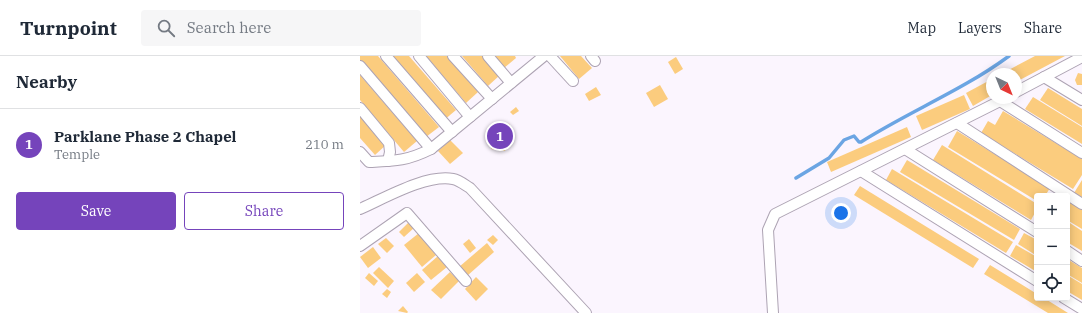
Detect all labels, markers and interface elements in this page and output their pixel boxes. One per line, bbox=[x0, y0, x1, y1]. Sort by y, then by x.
search box bbox=[141, 10, 421, 46]
text: Turnpoint bbox=[20, 16, 117, 40]
icon: search bbox=[155, 17, 177, 39]
text: Search here bbox=[187, 18, 271, 37]
text: Map bbox=[908, 19, 936, 37]
text: Layers bbox=[958, 19, 1002, 37]
text: Share bbox=[1024, 19, 1062, 37]
north arrow bbox=[986, 68, 1022, 104]
text: Nearby bbox=[16, 71, 77, 93]
pin: 1 bbox=[487, 121, 513, 151]
text: Parklane Phase 2 Chapel bbox=[54, 127, 237, 146]
text: 1 bbox=[25, 136, 33, 153]
text: 210 m bbox=[305, 136, 344, 153]
text: Temple bbox=[54, 146, 100, 163]
button: Save bbox=[16, 192, 176, 230]
button: Share bbox=[184, 192, 344, 230]
map controls bbox=[1034, 193, 1070, 301]
button: + bbox=[1034, 193, 1070, 229]
your location bbox=[831, 203, 851, 223]
button: − bbox=[1034, 229, 1070, 265]
button: locate bbox=[1034, 265, 1070, 301]

